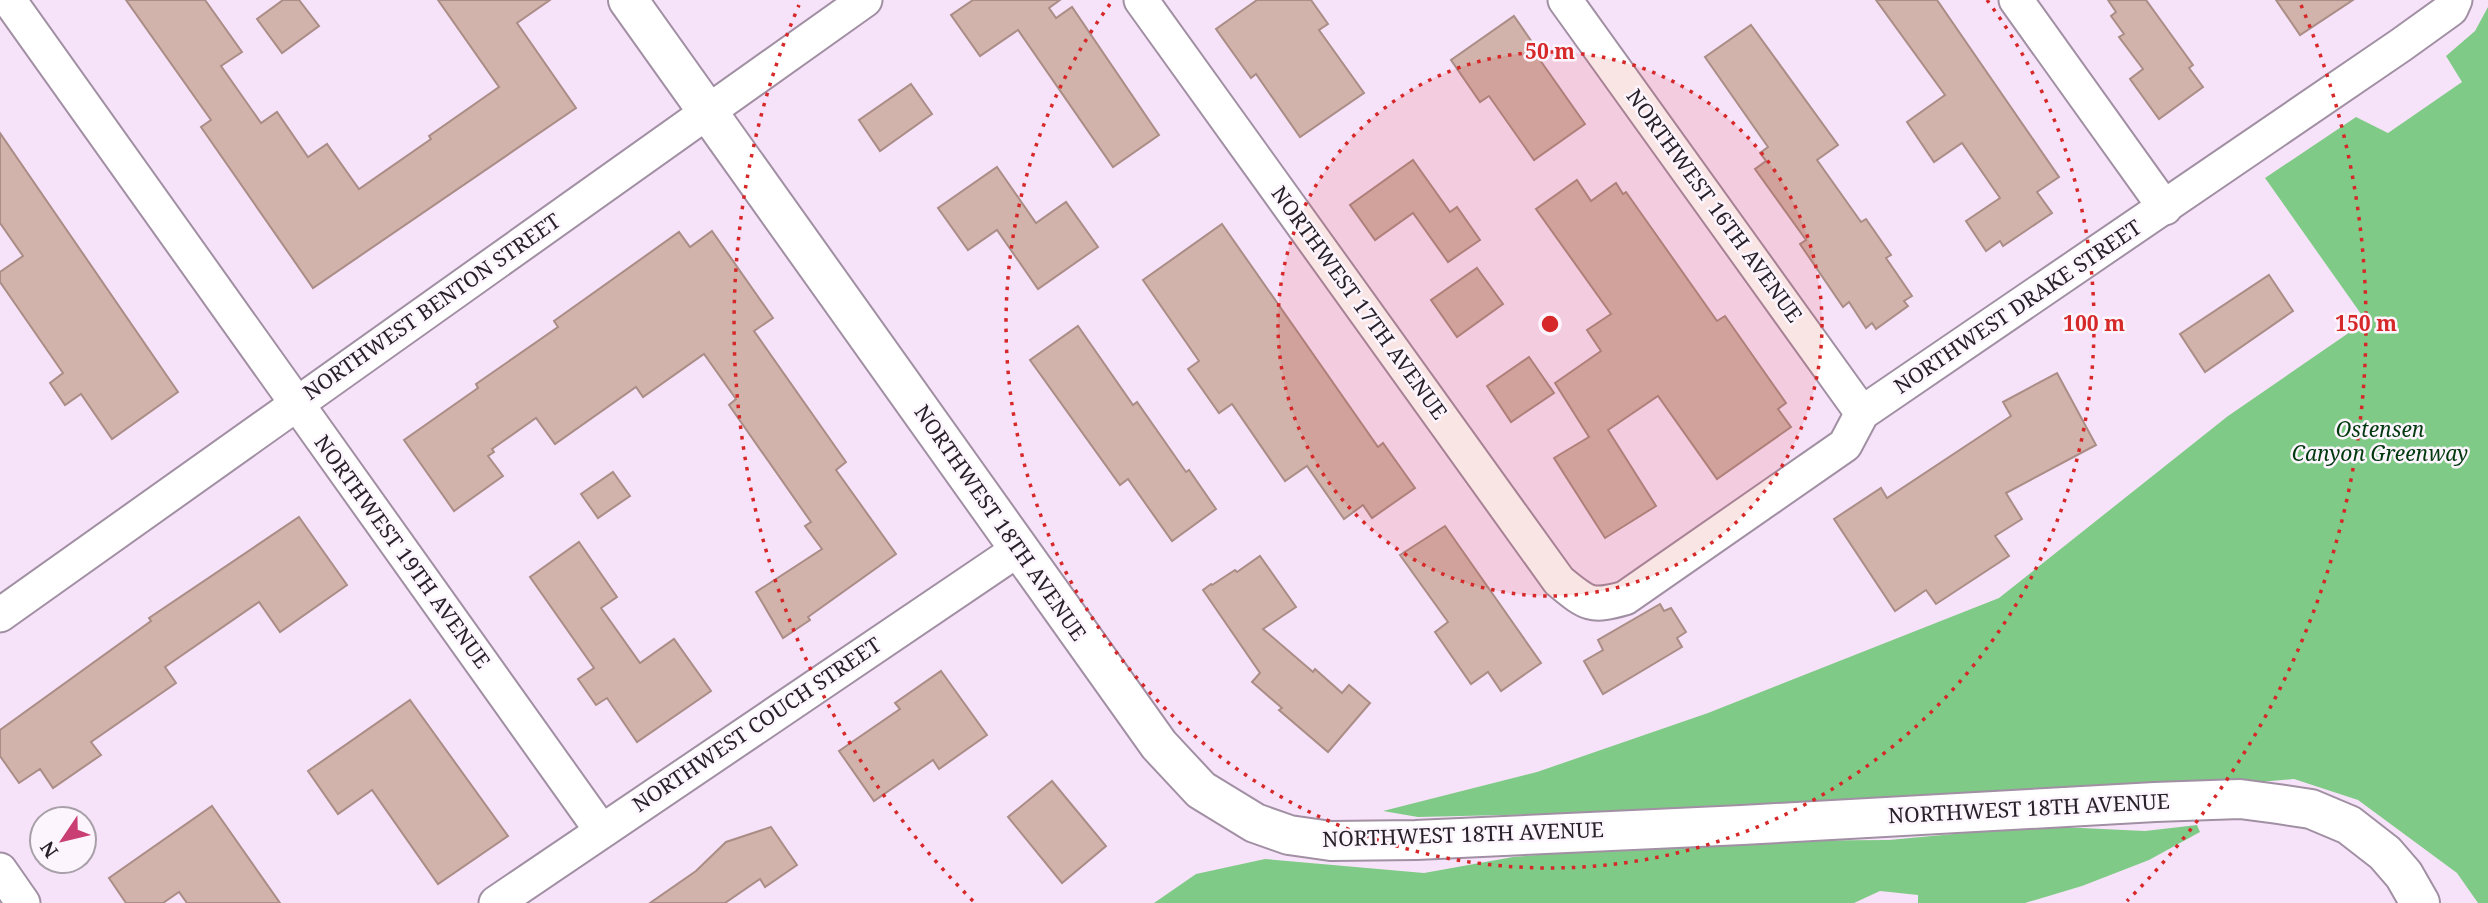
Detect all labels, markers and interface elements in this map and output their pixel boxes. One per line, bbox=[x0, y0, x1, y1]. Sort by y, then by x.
text: 50 m bbox=[1525, 37, 1575, 65]
street label: NORTHWEST 16TH AVENUE bbox=[1621, 83, 1809, 328]
street label: NORTHWEST 17TH AVENUE bbox=[1266, 180, 1454, 425]
street label: NORTHWEST BENTON STREET bbox=[297, 206, 566, 406]
street label: NORTHWEST DRAKE STREET bbox=[1888, 213, 2147, 400]
text: 100 m bbox=[2063, 309, 2125, 337]
text: 150 m bbox=[2335, 309, 2397, 337]
centre of rings bbox=[1538, 312, 1562, 336]
street label: NORTHWEST 18TH AVENUE bbox=[909, 399, 1093, 646]
park label: Ostensen Canyon Greenway bbox=[2292, 415, 2468, 467]
street label: NORTHWEST 19TH AVENUE bbox=[309, 429, 497, 674]
street label: NORTHWEST COUCH STREET bbox=[627, 630, 886, 818]
street label: NORTHWEST 18TH AVENUE bbox=[1887, 787, 2170, 829]
north arrow bbox=[28, 805, 98, 875]
street label: NORTHWEST 18TH AVENUE bbox=[1322, 815, 1604, 853]
text: N bbox=[34, 836, 64, 863]

